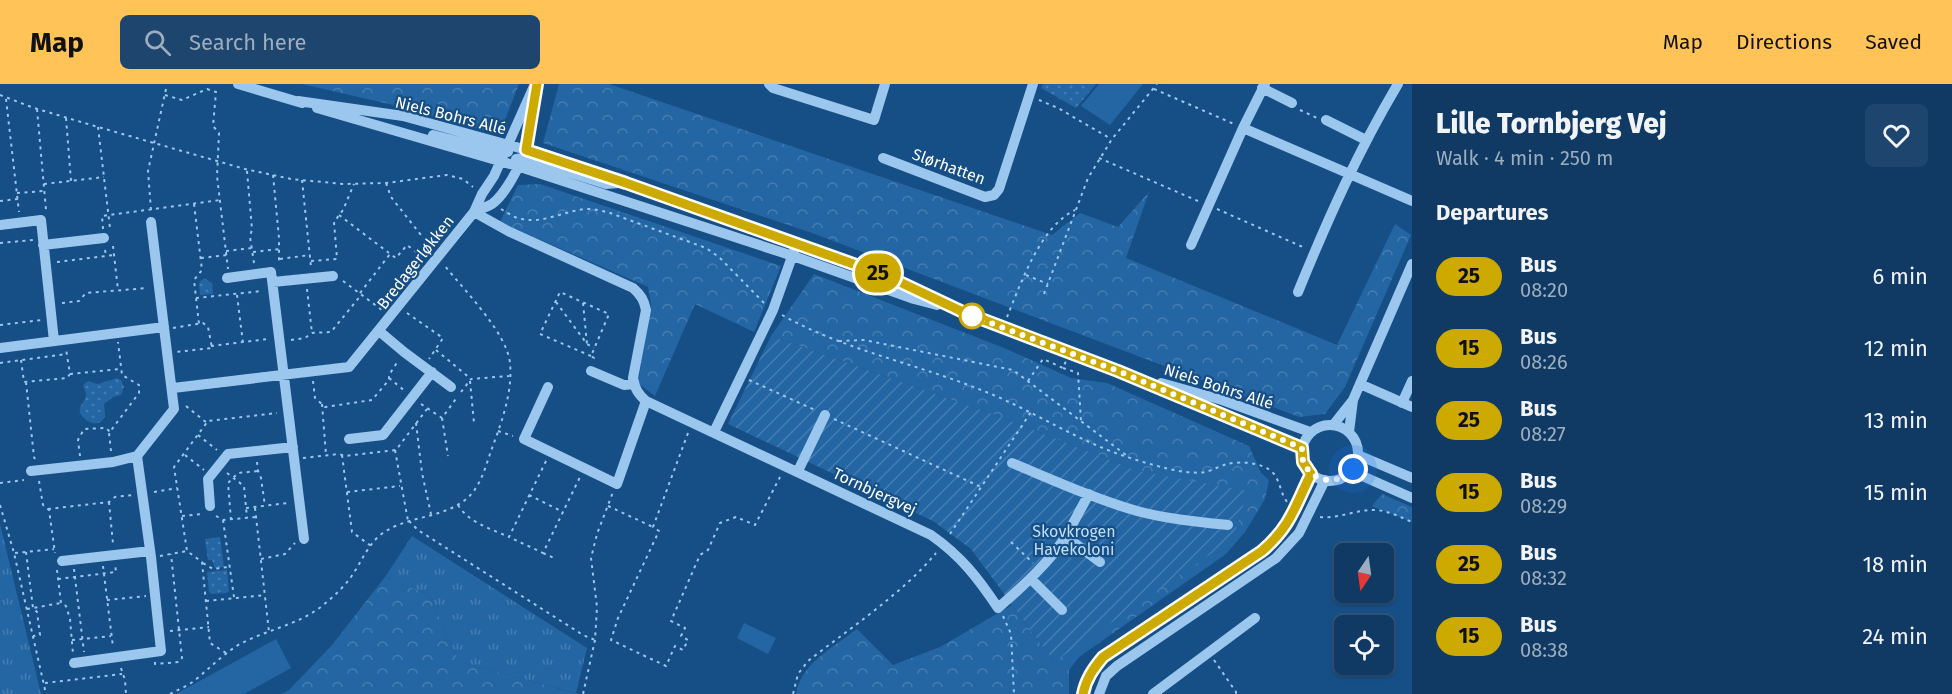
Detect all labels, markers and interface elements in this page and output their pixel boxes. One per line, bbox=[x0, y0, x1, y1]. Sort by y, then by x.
search box bbox=[120, 15, 540, 69]
text: Map bbox=[30, 26, 84, 59]
icon: search bbox=[141, 26, 174, 59]
text: Search here bbox=[189, 29, 307, 56]
text: Map bbox=[1663, 29, 1703, 55]
text: Directions bbox=[1736, 29, 1832, 55]
text: Saved bbox=[1865, 29, 1922, 55]
street label: Niels Bohrs Allé bbox=[393, 92, 508, 138]
button: heart bbox=[1865, 104, 1928, 167]
text: Lille Tornbjerg Vej bbox=[1436, 107, 1667, 140]
street label: Slørhatten bbox=[910, 144, 988, 188]
text: Walk · 4 min · 250 m bbox=[1436, 146, 1613, 170]
text: Departures bbox=[1436, 199, 1548, 226]
street label: Bredagerløkken bbox=[373, 212, 458, 313]
text: Bus bbox=[1520, 251, 1557, 278]
line badge: 25 bbox=[851, 254, 905, 292]
text: 25 bbox=[867, 260, 889, 286]
text: 25 bbox=[1458, 263, 1480, 289]
text: 6 min bbox=[1872, 263, 1928, 290]
text: 08:20 bbox=[1520, 278, 1568, 302]
unlabelled marker bbox=[959, 303, 985, 329]
text: Bus bbox=[1520, 323, 1557, 350]
text: 15 bbox=[1459, 335, 1480, 361]
text: 12 min bbox=[1864, 335, 1928, 362]
text: 08:26 bbox=[1520, 350, 1568, 374]
street label: Niels Bohrs Allé bbox=[1162, 360, 1276, 413]
text: Bus bbox=[1520, 395, 1557, 422]
text: 25 bbox=[1458, 407, 1480, 433]
text: 13 min bbox=[1864, 407, 1928, 434]
text: 08:27 bbox=[1520, 422, 1566, 446]
your location bbox=[1338, 454, 1368, 484]
street label: Tornbjergvej bbox=[830, 464, 920, 519]
text: Bus bbox=[1520, 467, 1557, 494]
text: 15 bbox=[1459, 479, 1480, 505]
text: 15 min bbox=[1864, 479, 1928, 506]
text: 08:29 bbox=[1520, 494, 1567, 518]
park label: Skovkrogen Havekoloni bbox=[1032, 522, 1116, 559]
text: Bus bbox=[1520, 539, 1557, 566]
north arrow bbox=[1334, 543, 1394, 603]
map controls bbox=[1334, 543, 1394, 675]
text: 25 bbox=[1458, 551, 1480, 577]
text: 18 min bbox=[1863, 551, 1928, 578]
text: 08:32 bbox=[1520, 566, 1567, 590]
text: Bus bbox=[1520, 611, 1557, 638]
button: locate bbox=[1334, 615, 1394, 675]
text: 15 bbox=[1459, 623, 1480, 649]
text: 24 min bbox=[1862, 623, 1928, 650]
text: 08:38 bbox=[1520, 638, 1568, 662]

